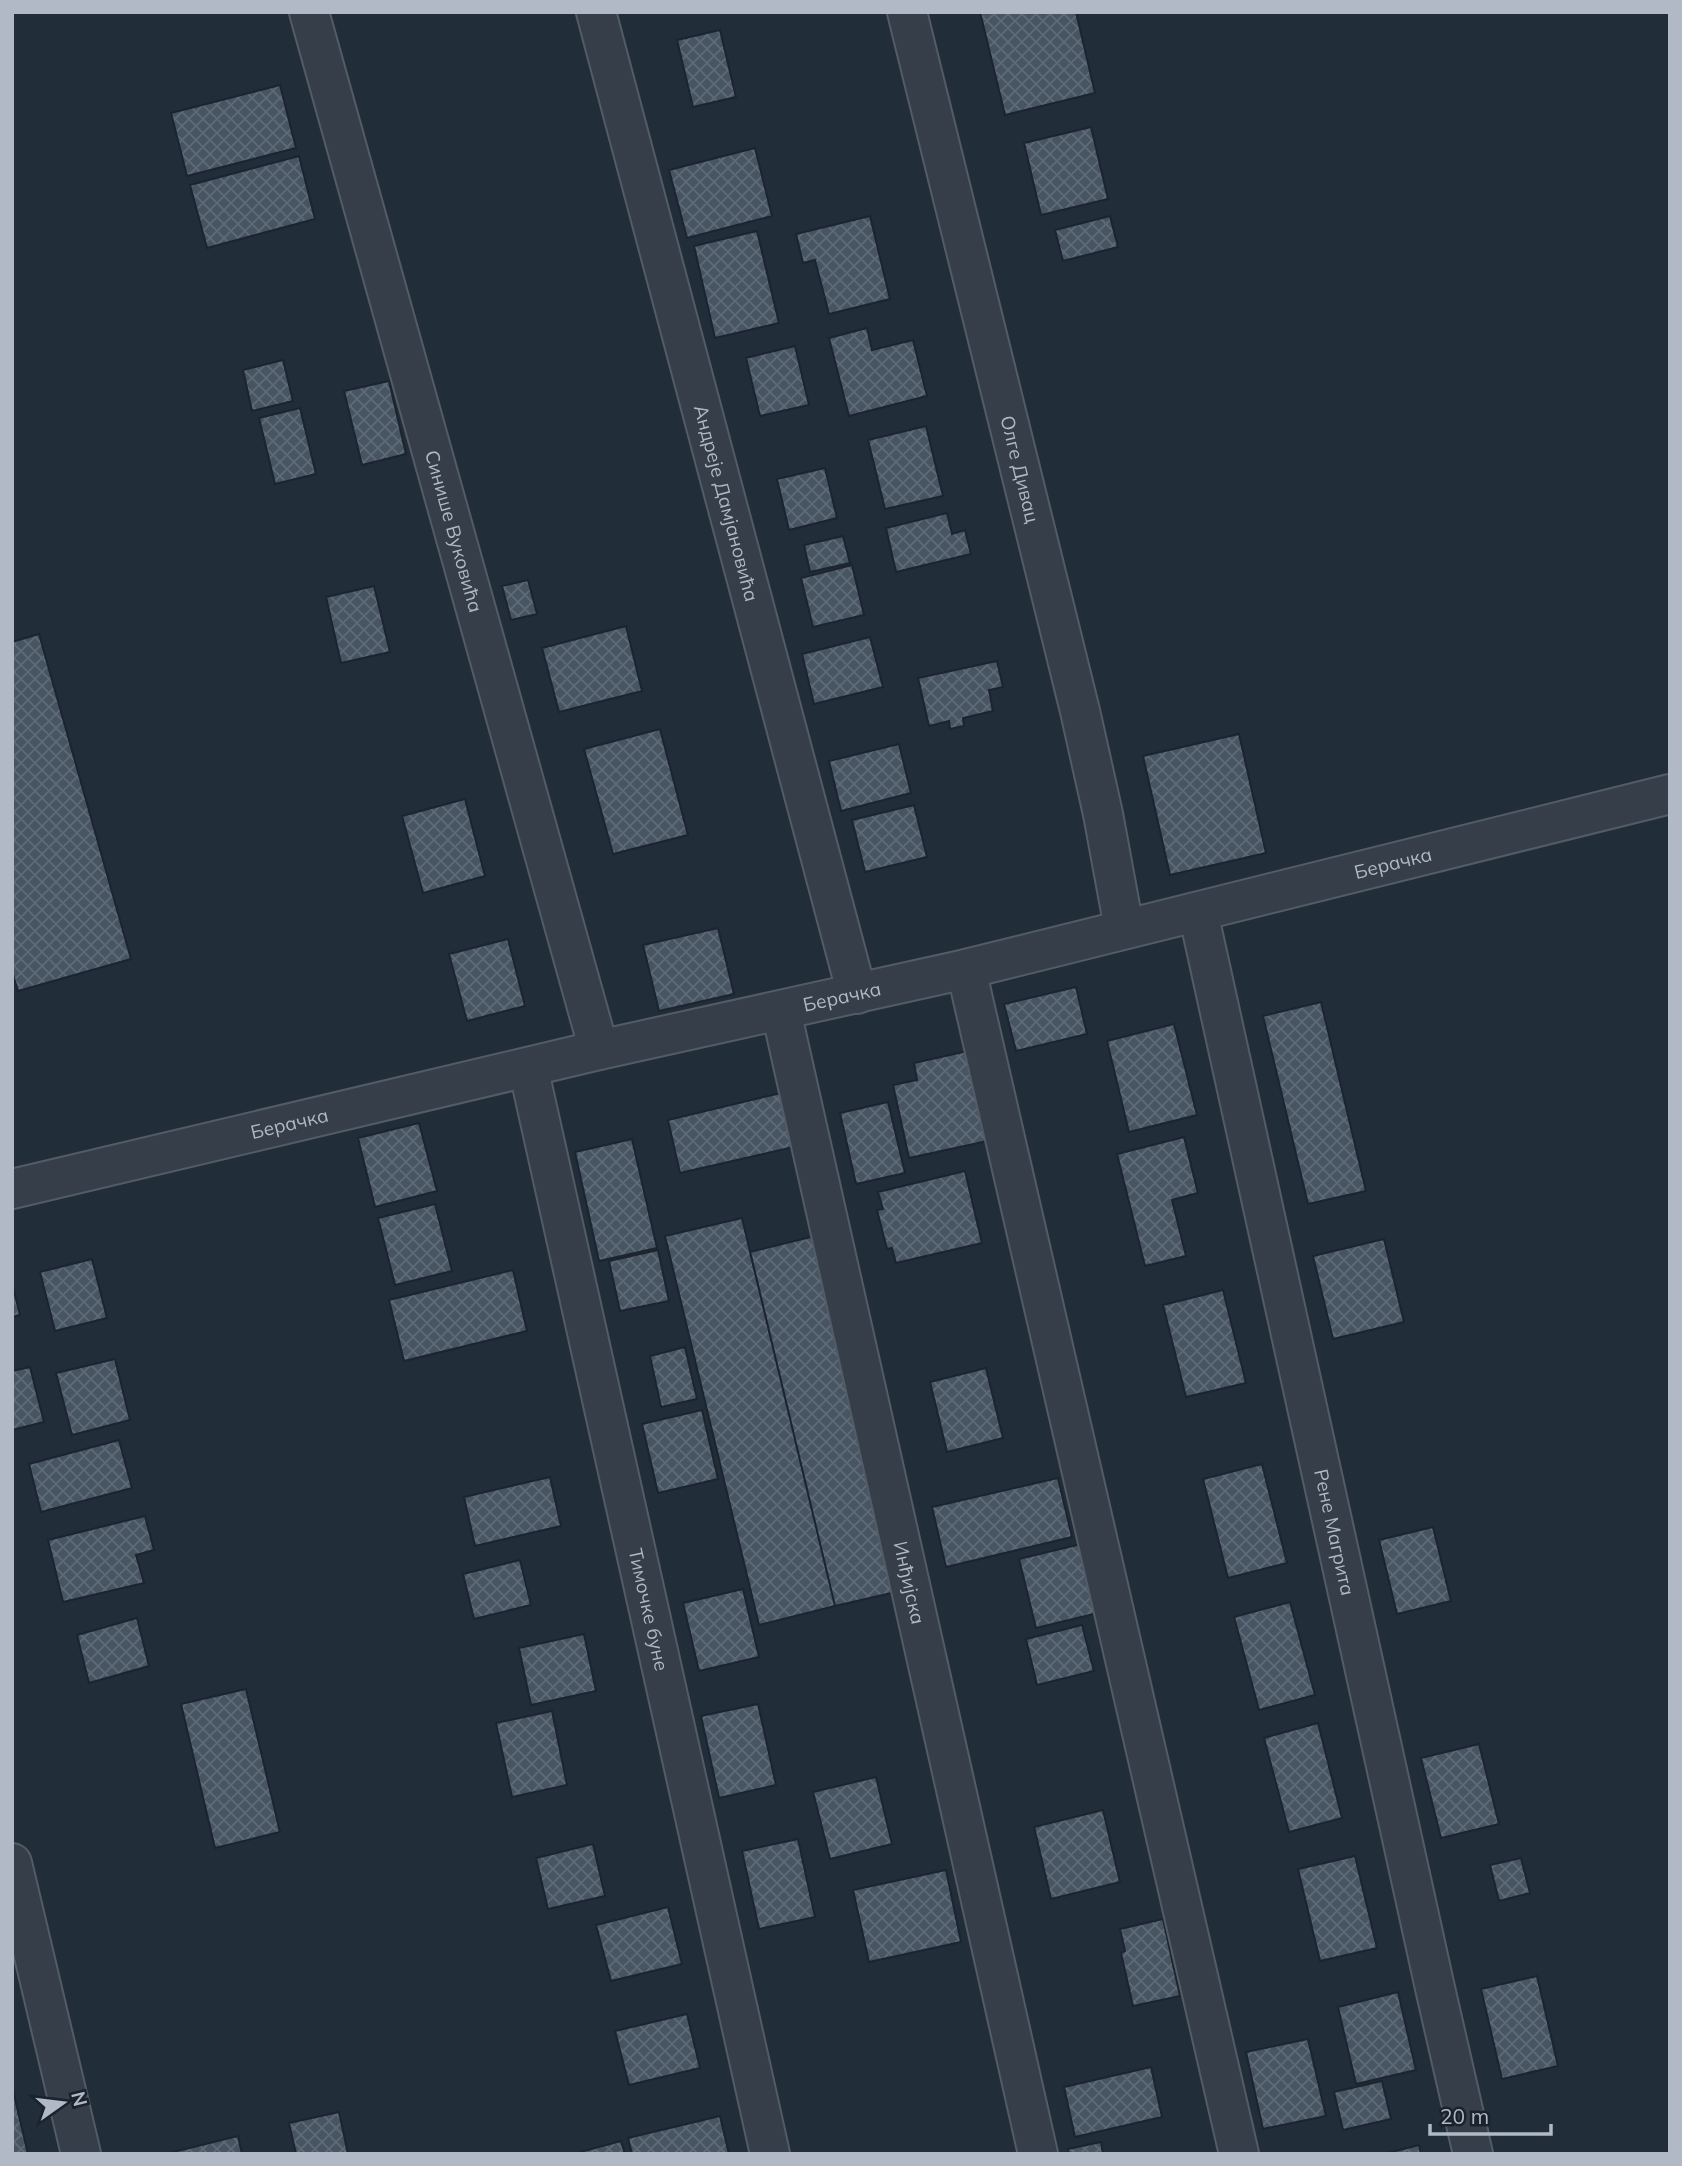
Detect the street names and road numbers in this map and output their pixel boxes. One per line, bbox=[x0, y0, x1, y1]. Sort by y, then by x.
street label: Андреје Дамјановића bbox=[689, 402, 764, 604]
street label: Олге Дивац bbox=[995, 413, 1045, 526]
street label: Синише Вуковића bbox=[420, 447, 488, 615]
street label: Берачка bbox=[1352, 842, 1434, 884]
street label: Берачка bbox=[801, 976, 883, 1017]
street label: Берачка bbox=[248, 1103, 331, 1144]
street label: Рене Магрита bbox=[1309, 1467, 1360, 1598]
street label: Инђијска bbox=[889, 1539, 931, 1626]
street label: Тимочке буне bbox=[624, 1546, 674, 1673]

